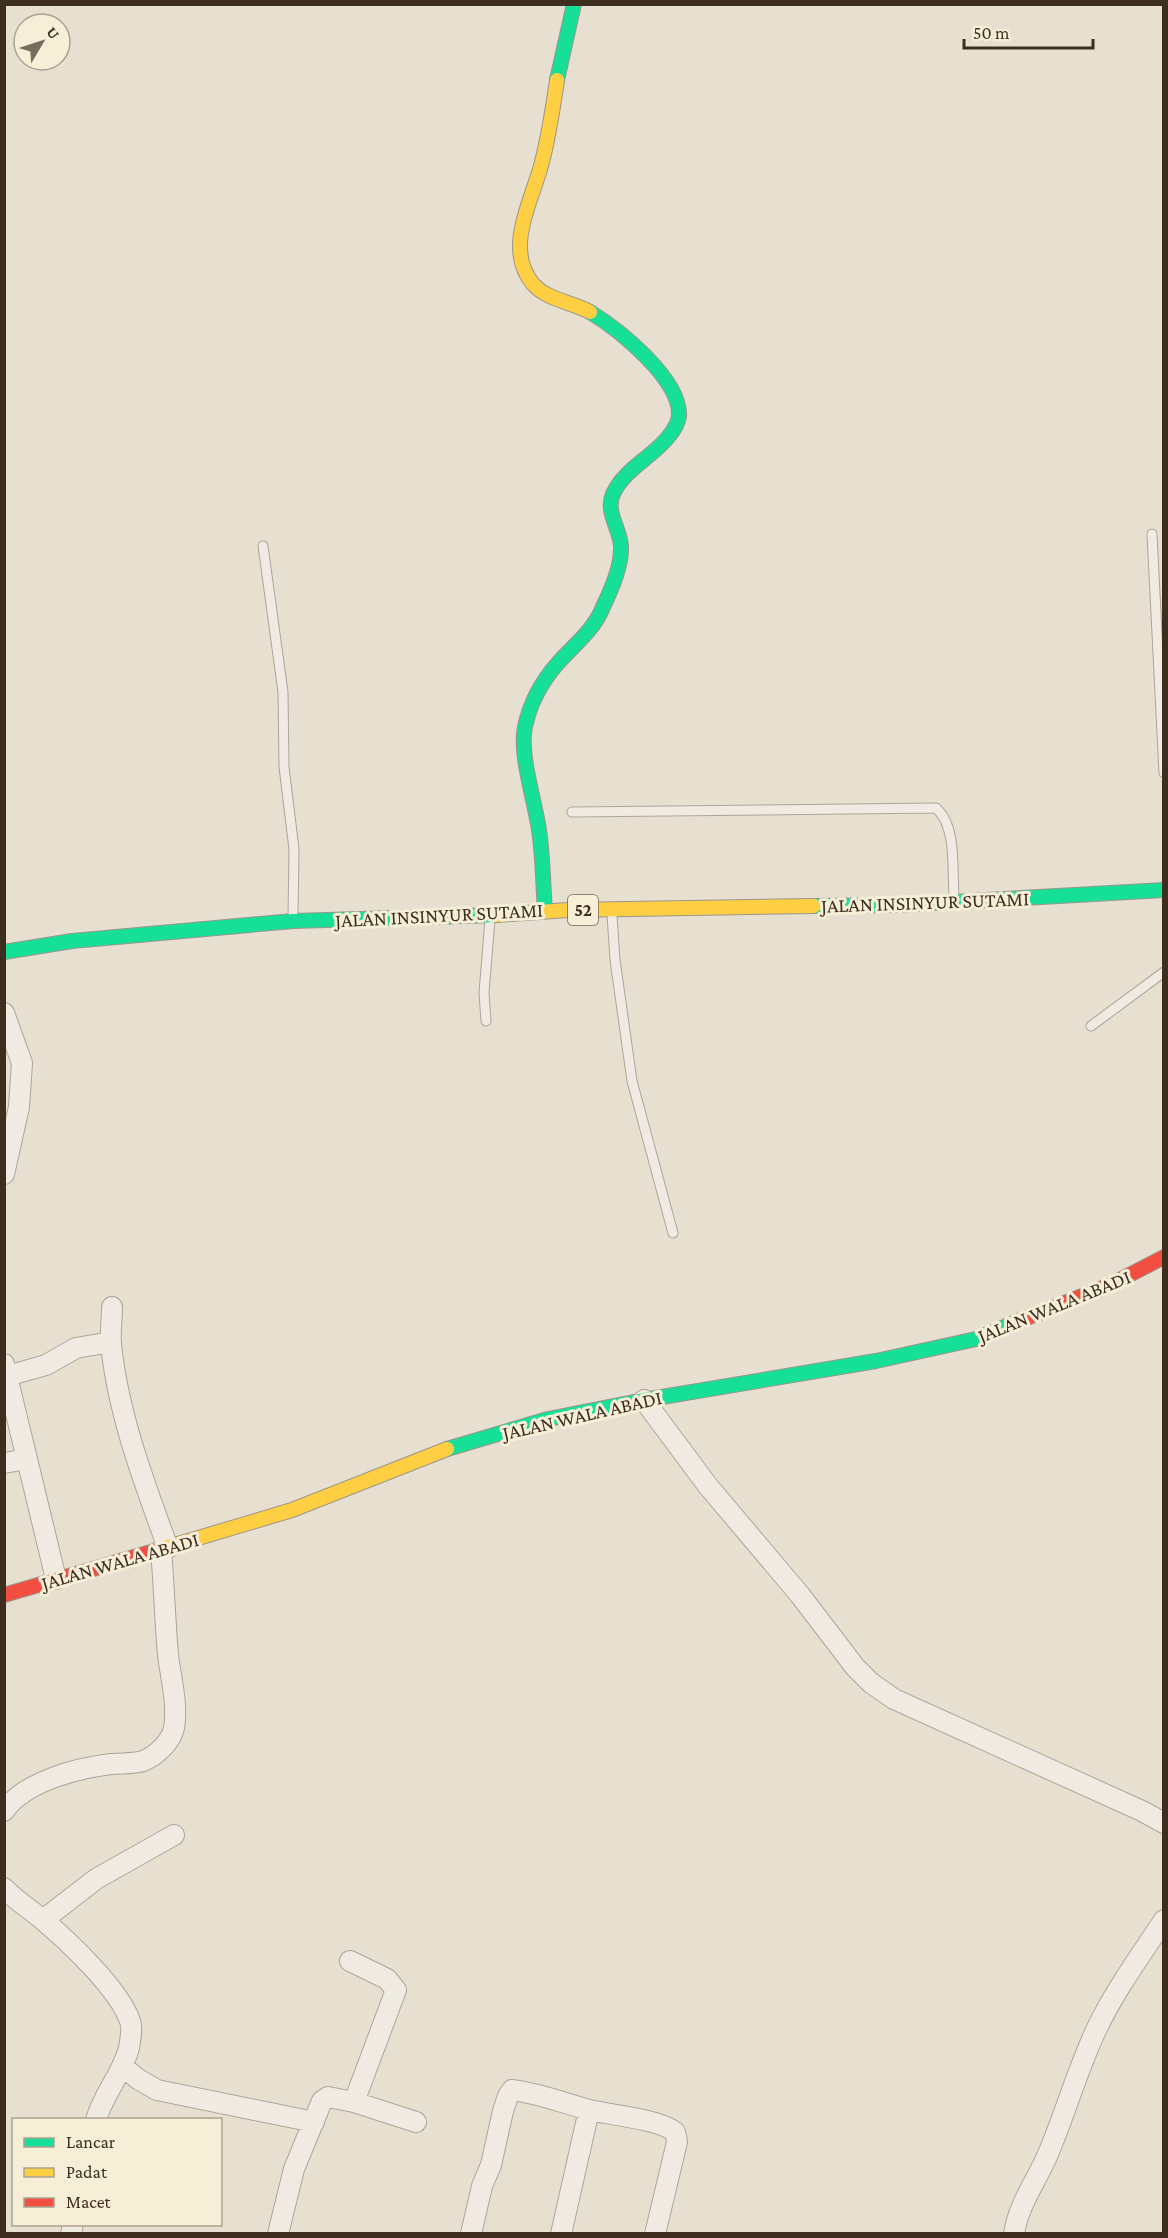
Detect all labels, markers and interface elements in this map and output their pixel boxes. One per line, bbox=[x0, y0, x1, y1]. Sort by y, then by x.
north arrow bbox=[12, 12, 72, 72]
scale bar bbox=[964, 12, 1093, 50]
text: U bbox=[43, 23, 63, 43]
text: 50 m bbox=[973, 23, 1010, 43]
street label: JALAN INSINYUR SUTAMI bbox=[819, 887, 1029, 918]
road number: 52 bbox=[568, 895, 598, 925]
street label: JALAN INSINYUR SUTAMI bbox=[333, 899, 544, 933]
street label: JALAN WALA ABADI bbox=[973, 1265, 1134, 1348]
street label: JALAN WALA ABADI bbox=[498, 1386, 664, 1445]
street label: JALAN WALA ABADI bbox=[37, 1528, 201, 1595]
legend bbox=[12, 2118, 222, 2226]
text: Lancar bbox=[66, 2132, 116, 2152]
text: Padat bbox=[66, 2162, 108, 2182]
text: Macet bbox=[66, 2192, 112, 2212]

